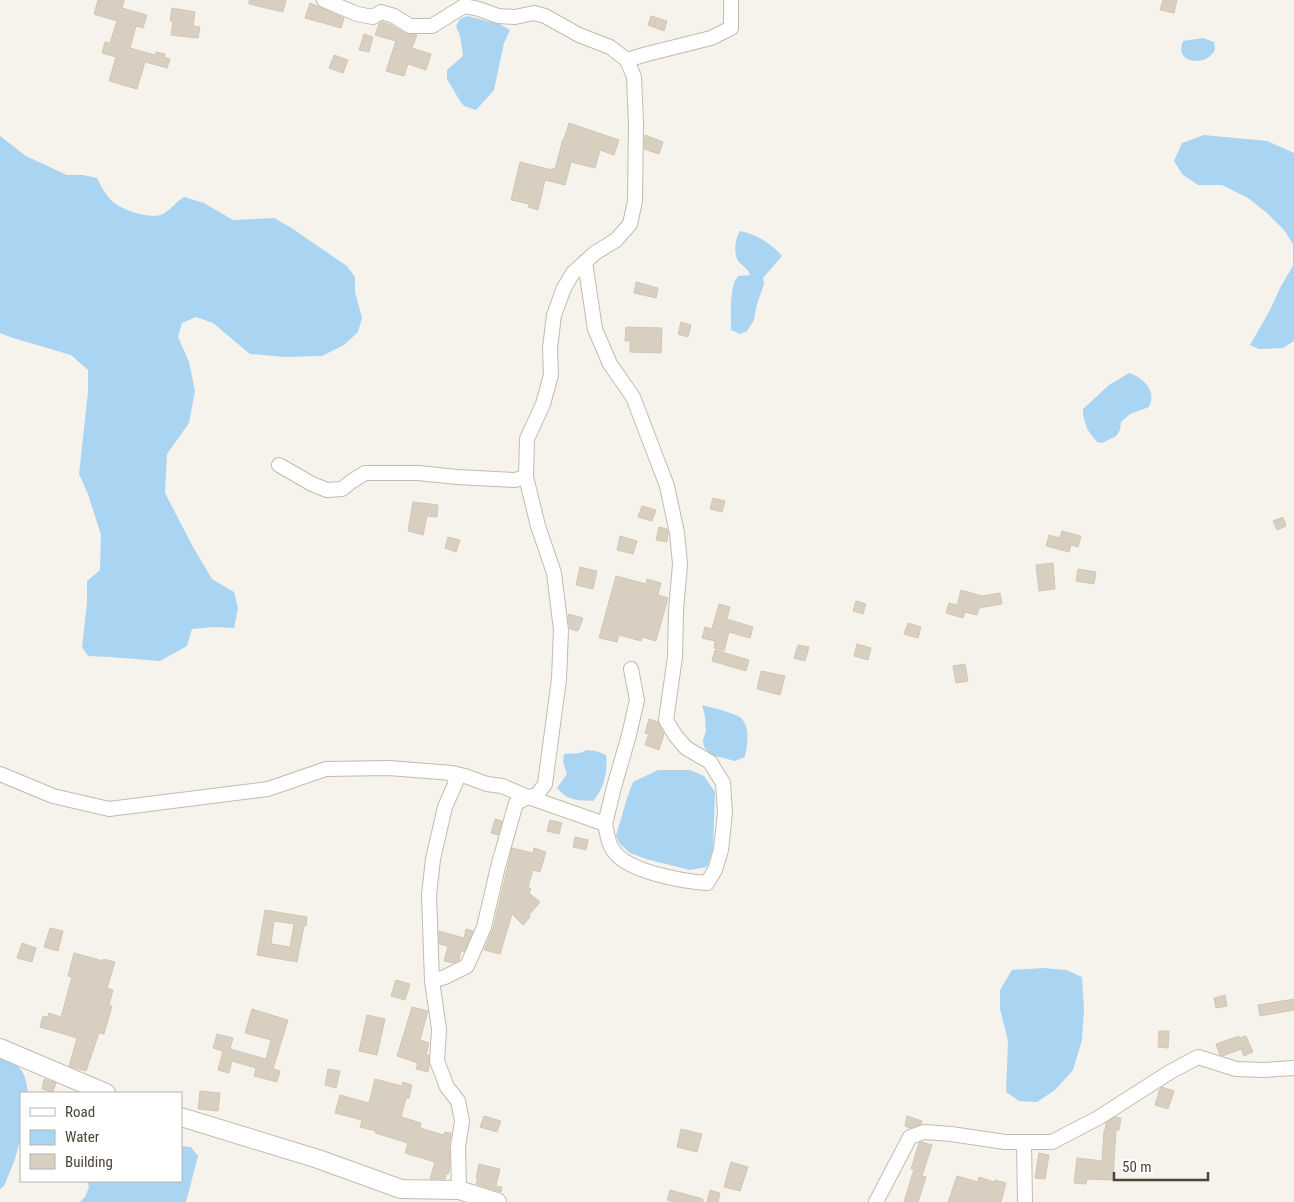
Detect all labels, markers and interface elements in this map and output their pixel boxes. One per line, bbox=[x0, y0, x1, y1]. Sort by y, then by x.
legend bbox=[20, 1092, 182, 1182]
text: Road bbox=[65, 1103, 95, 1121]
text: Water bbox=[65, 1128, 100, 1146]
scale bar bbox=[1114, 1150, 1208, 1182]
text: Building bbox=[65, 1153, 113, 1171]
text: 50 m bbox=[1122, 1158, 1152, 1176]

